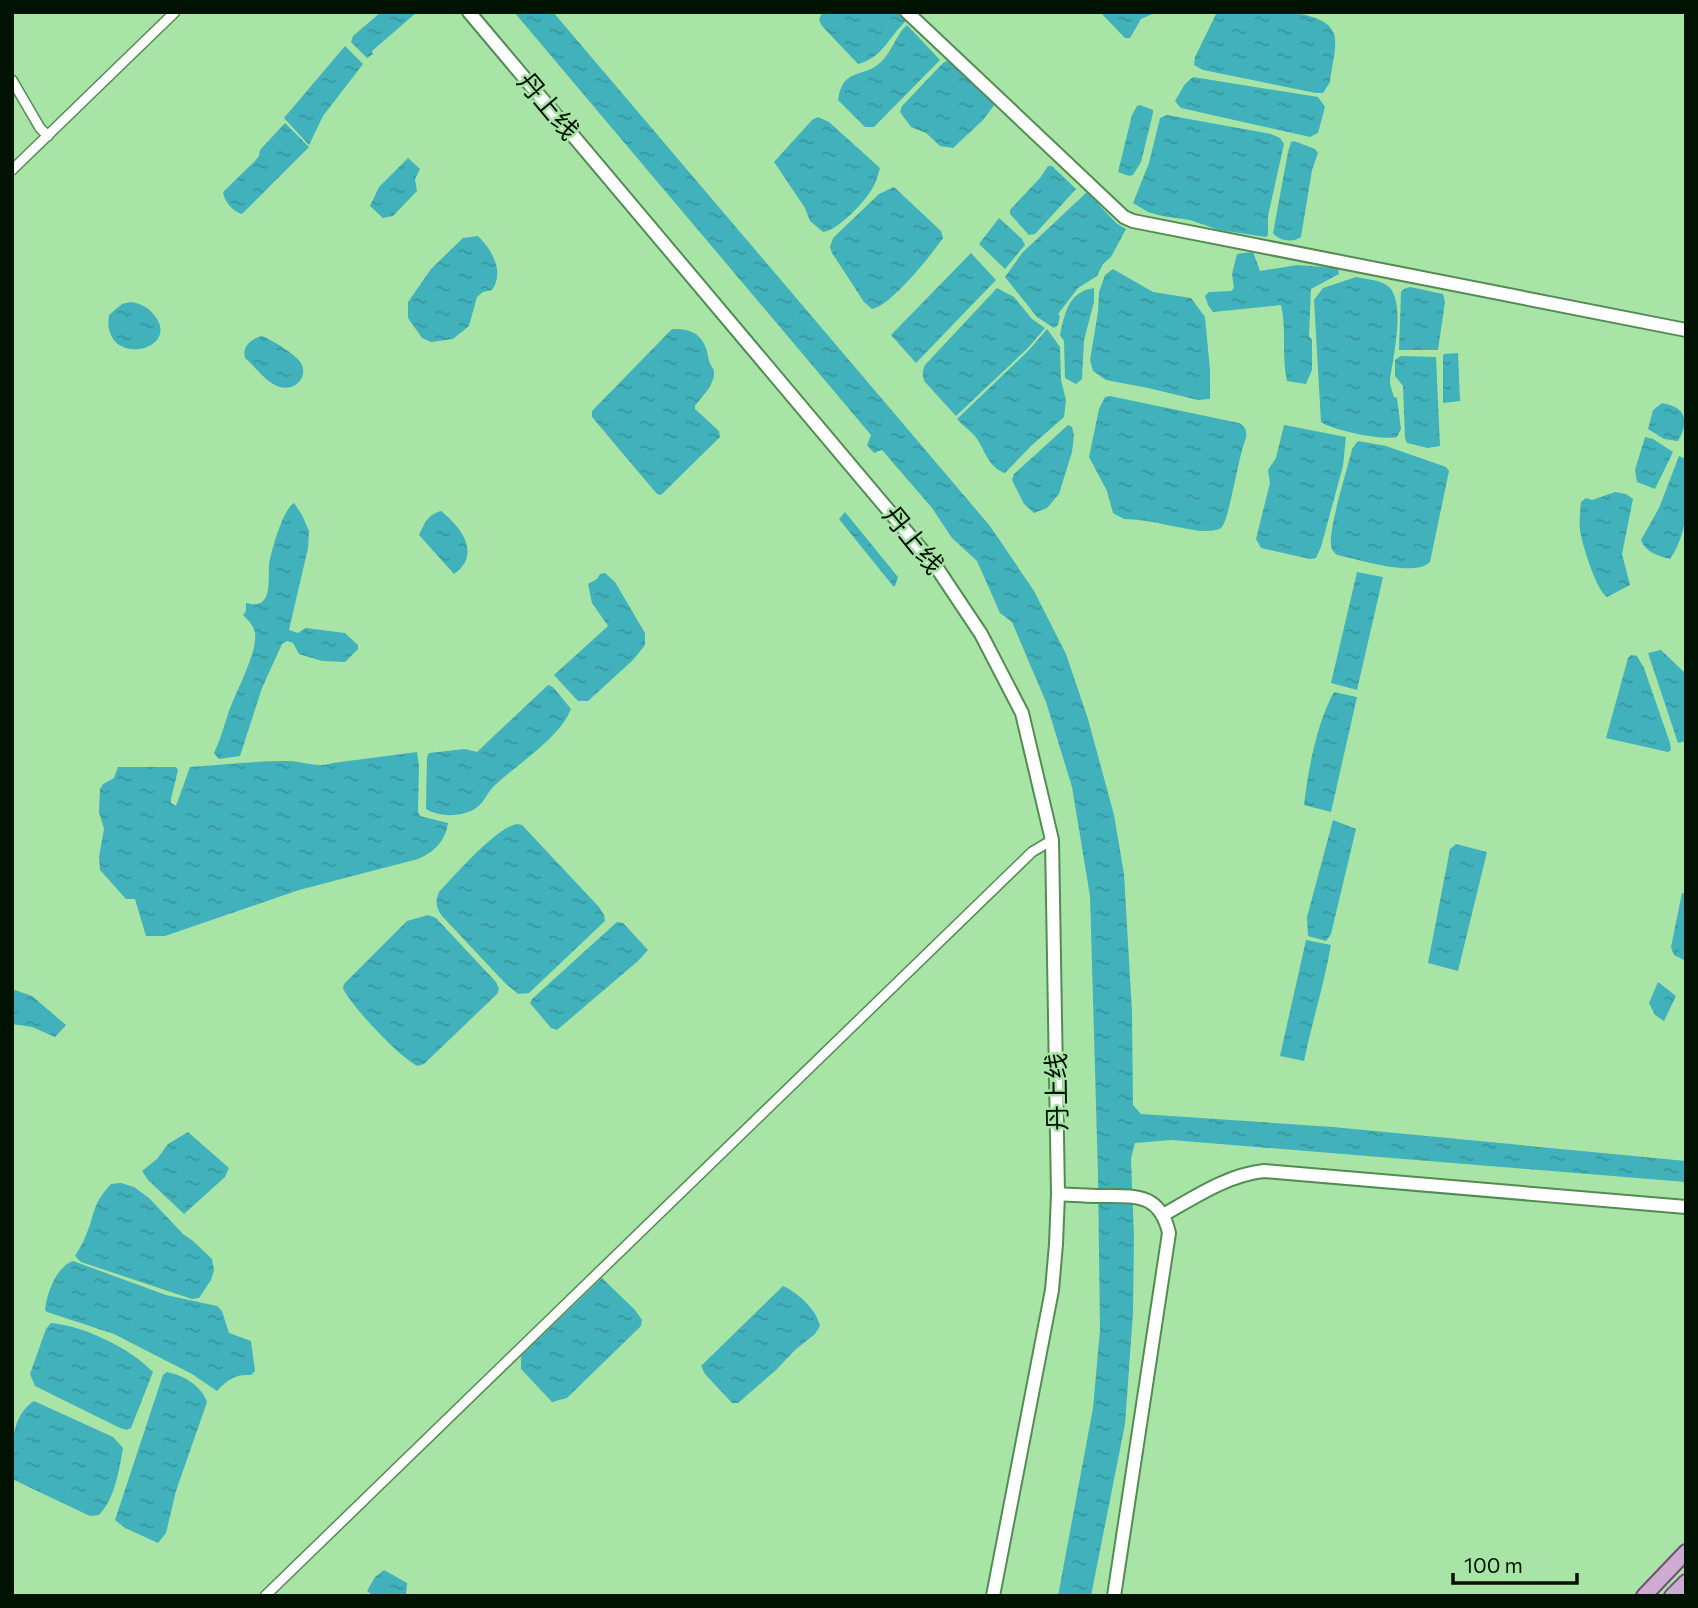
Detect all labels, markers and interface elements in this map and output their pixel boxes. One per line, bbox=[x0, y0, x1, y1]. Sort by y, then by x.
street label: 丹上线 bbox=[512, 65, 586, 145]
street label: 丹上线 bbox=[878, 499, 951, 579]
street label: 丹上线 bbox=[1039, 1053, 1072, 1131]
scale bar bbox=[1453, 1542, 1577, 1586]
text: 100 m bbox=[1464, 1552, 1523, 1577]

